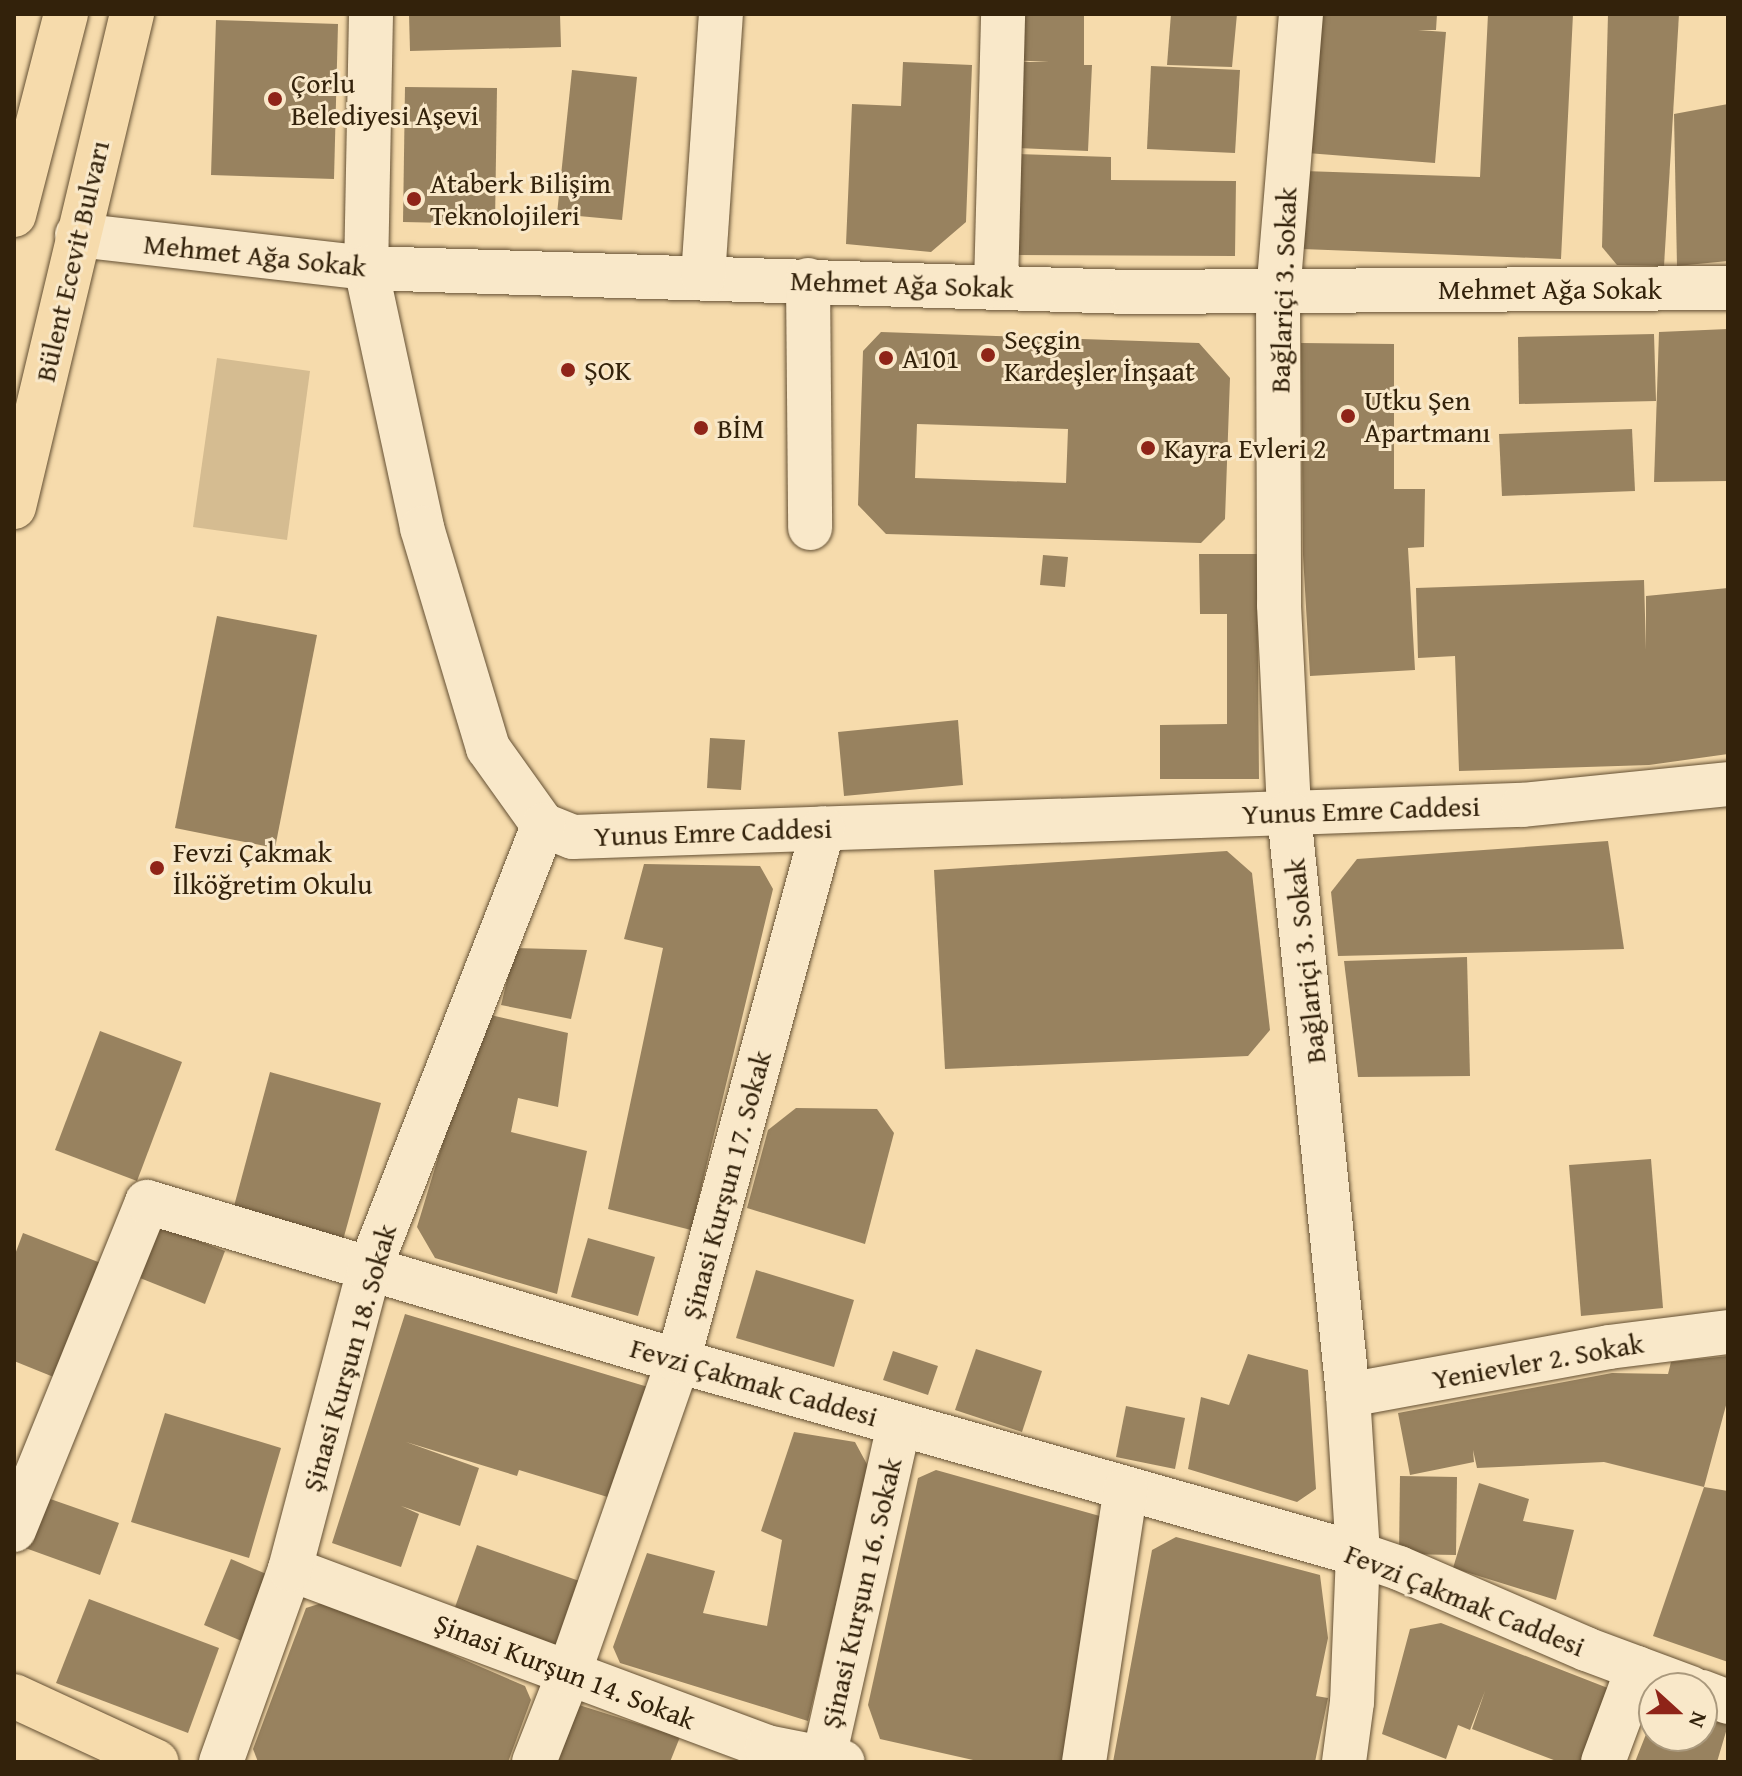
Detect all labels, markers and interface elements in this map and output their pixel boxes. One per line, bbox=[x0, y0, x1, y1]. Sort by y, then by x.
place label: Çorlu Belediyesi Aşevi bbox=[291, 66, 479, 132]
marker: Çorlu Belediyesi Aşevi bbox=[266, 90, 284, 108]
street label: Bülent Ecevit Bulvarı bbox=[28, 137, 116, 385]
place label: Ataberk Bilişim Teknolojileri bbox=[430, 166, 611, 232]
street label: Bağlariçi 3. Sokak bbox=[1263, 186, 1303, 394]
marker: Ataberk Bilişim Teknolojileri bbox=[405, 190, 423, 208]
street label: Mehmet Ağa Sokak bbox=[142, 227, 368, 283]
street label: Mehmet Ağa Sokak bbox=[790, 263, 1014, 305]
street label: Mehmet Ağa Sokak bbox=[1438, 272, 1662, 306]
place label: Seçgin Kardeşler İnşaat bbox=[1004, 322, 1195, 388]
place label: A101 bbox=[902, 341, 959, 375]
marker: Seçgin Kardeşler İnşaat bbox=[979, 346, 997, 364]
marker: A101 bbox=[877, 349, 895, 367]
place label: ŞOK bbox=[584, 353, 631, 387]
marker: ŞOK bbox=[559, 361, 577, 379]
place label: Utku Şen Apartmanı bbox=[1364, 383, 1490, 449]
marker: Utku Şen Apartmanı bbox=[1339, 407, 1357, 425]
place label: BİM bbox=[717, 411, 764, 445]
marker: BİM bbox=[692, 419, 710, 437]
place label: Kayra Evleri 2 bbox=[1164, 431, 1327, 465]
marker: Kayra Evleri 2 bbox=[1139, 439, 1157, 457]
street label: Yunus Emre Caddesi bbox=[1241, 789, 1481, 831]
street label: Yunus Emre Caddesi bbox=[593, 811, 833, 853]
place label: Fevzi Çakmak İlköğretim Okulu bbox=[173, 835, 372, 901]
street label: Bağlariçi 3. Sokak bbox=[1278, 857, 1332, 1065]
marker: Fevzi Çakmak İlköğretim Okulu bbox=[148, 859, 166, 877]
street label: Şinasi Kurşun 17. Sokak bbox=[674, 1047, 778, 1323]
street label: Şinasi Kurşun 18. Sokak bbox=[295, 1220, 403, 1496]
street label: Yenievler 2. Sokak bbox=[1430, 1326, 1646, 1396]
street label: Fevzi Çakmak Caddesi bbox=[627, 1331, 881, 1433]
street label: Şinasi Kurşun 16. Sokak bbox=[814, 1454, 908, 1732]
street label: Fevzi Çakmak Caddesi bbox=[1340, 1537, 1590, 1663]
street label: Şinasi Kurşun 14. Sokak bbox=[430, 1606, 700, 1736]
north arrow bbox=[1638, 1672, 1718, 1752]
text: N bbox=[1681, 1707, 1716, 1732]

